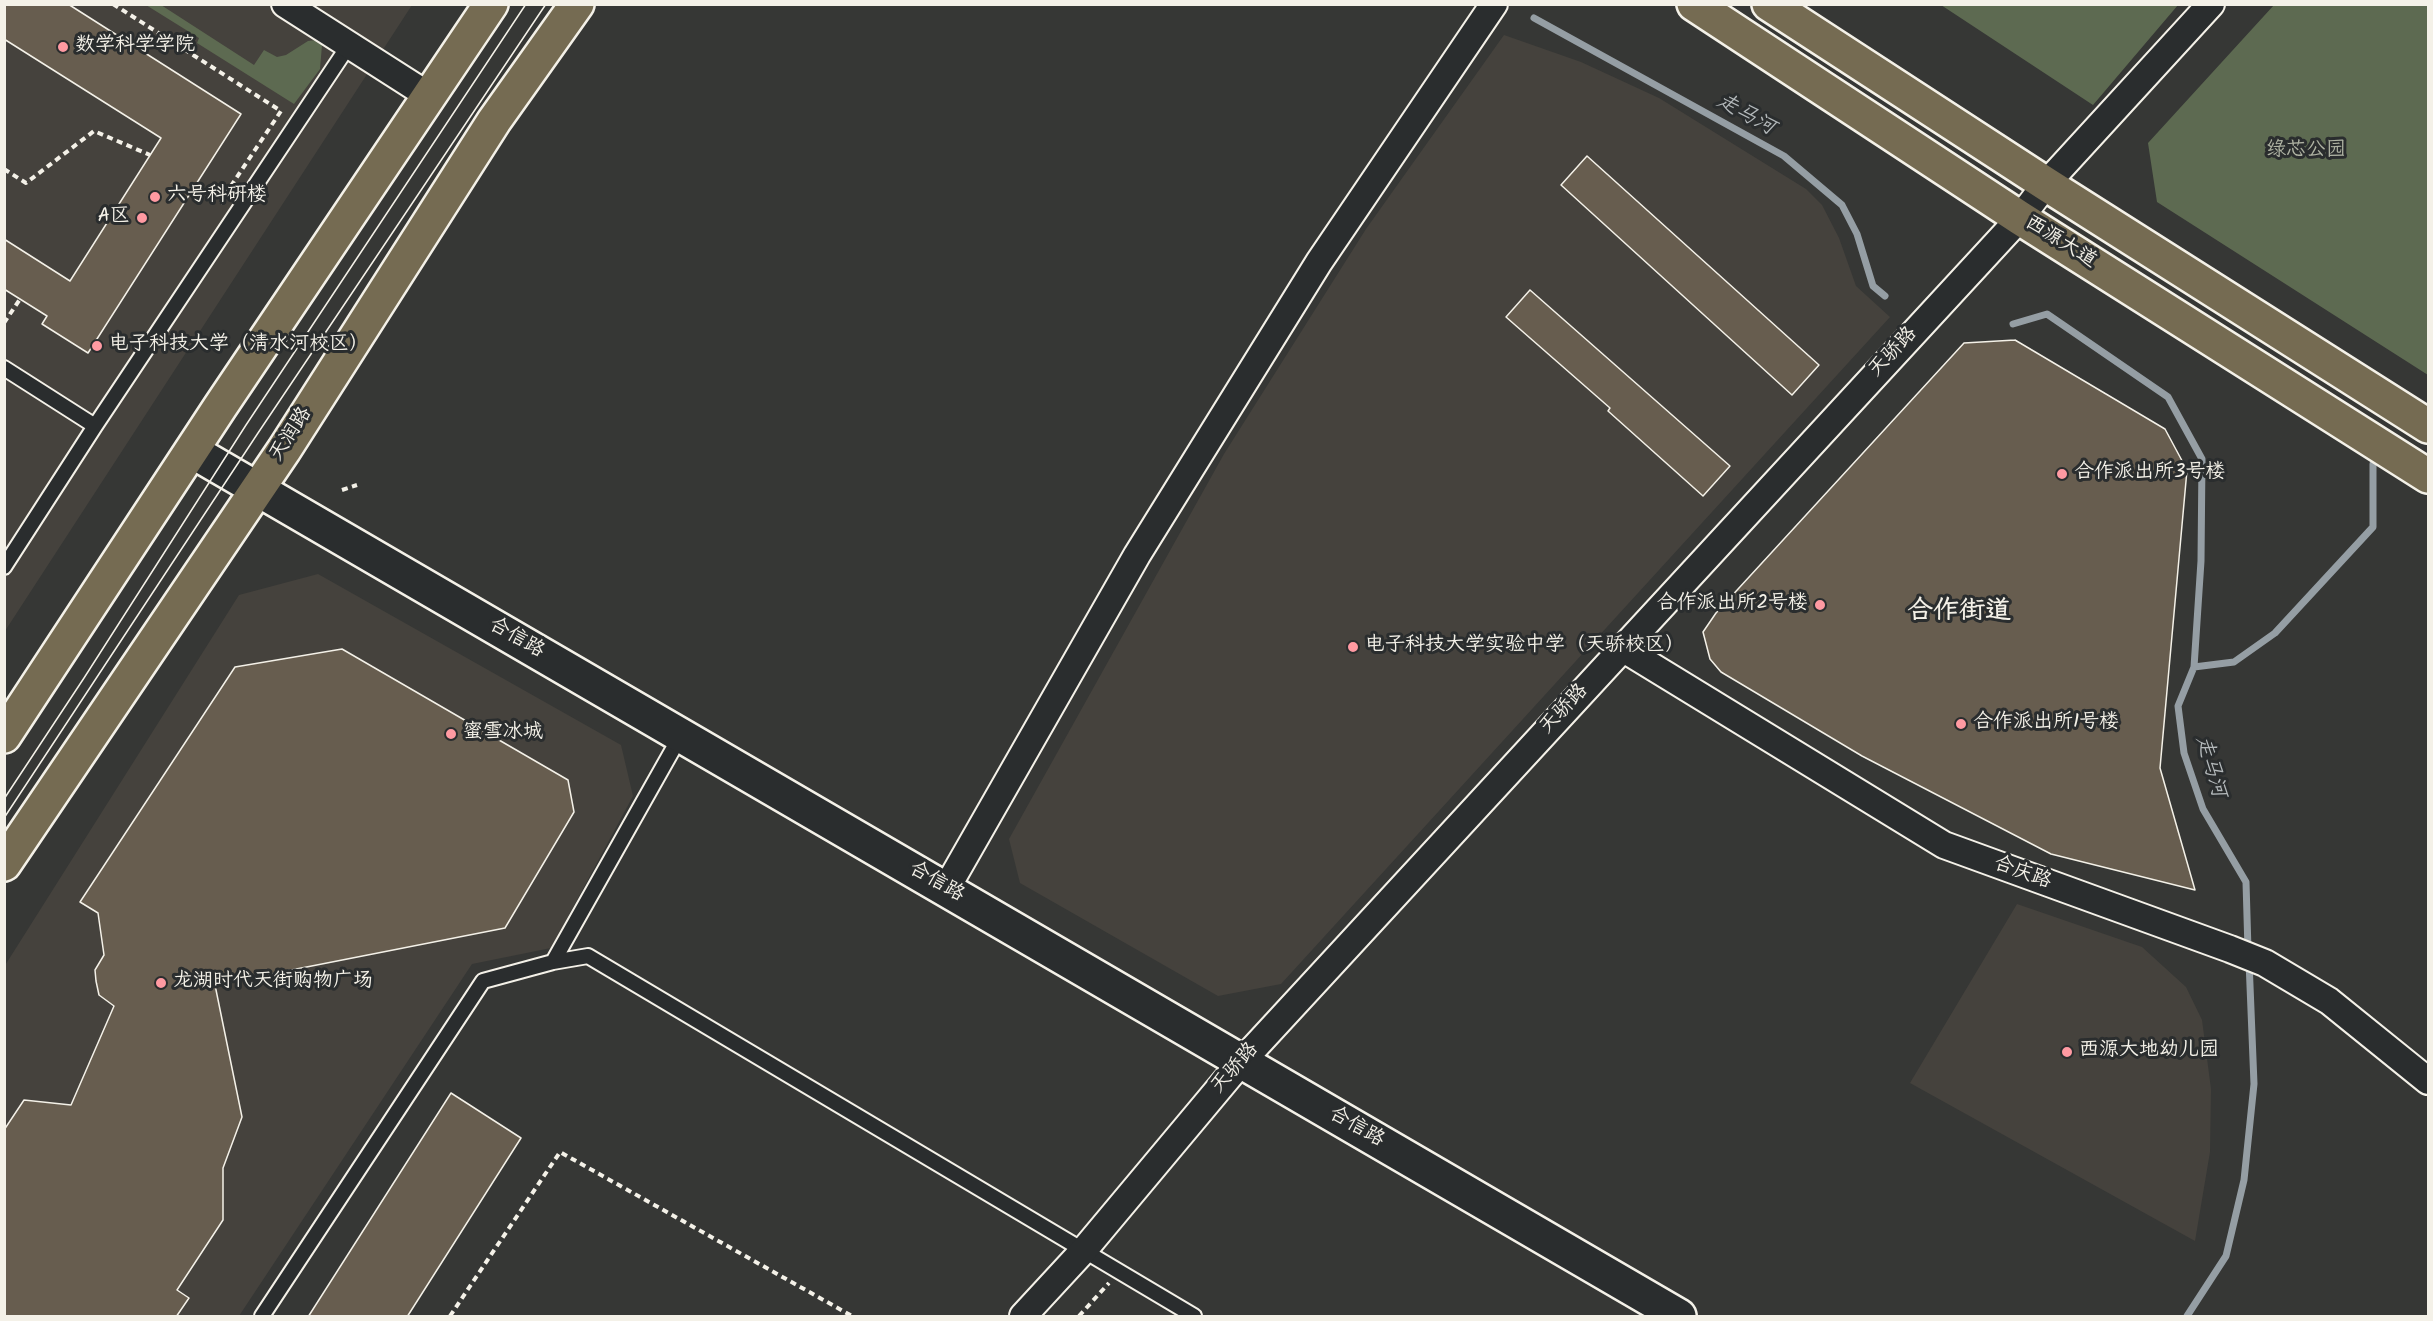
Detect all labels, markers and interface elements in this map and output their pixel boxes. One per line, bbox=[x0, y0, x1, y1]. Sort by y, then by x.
place label: 数学科学学院 bbox=[75, 35, 195, 59]
marker: 数学科学学院 bbox=[56, 40, 70, 54]
water label: 走马河 bbox=[1711, 90, 1779, 142]
park label: 绿芯公园 bbox=[2266, 140, 2346, 164]
place label: 六号科研楼 bbox=[167, 185, 267, 209]
marker: 六号科研楼 bbox=[148, 190, 162, 204]
place label: A区 bbox=[98, 206, 130, 230]
marker: A区 bbox=[135, 211, 149, 225]
street label: 西源大道 bbox=[2020, 212, 2100, 274]
street label: 天骄路 bbox=[1865, 323, 1923, 383]
place label: 电子科技大学（清水河校区） bbox=[109, 334, 369, 358]
marker: 电子科技大学（清水河校区） bbox=[90, 339, 104, 353]
street label: 天润路 bbox=[266, 403, 318, 467]
place label: 合作派出所3号楼 bbox=[2074, 462, 2225, 486]
marker: 合作派出所3号楼 bbox=[2055, 467, 2069, 481]
place label: 合作派出所2号楼 bbox=[1656, 593, 1808, 617]
marker: 合作派出所2号楼 bbox=[1813, 598, 1827, 612]
district label: 合作街道 bbox=[1907, 598, 2011, 630]
street label: 合信路 bbox=[484, 614, 548, 664]
place label: 电子科技大学实验中学（天骄校区） bbox=[1365, 635, 1685, 659]
marker: 电子科技大学实验中学（天骄校区） bbox=[1346, 640, 1360, 654]
street label: 天骄路 bbox=[1536, 680, 1594, 740]
place label: 合作派出所1号楼 bbox=[1973, 712, 2119, 736]
marker: 合作派出所1号楼 bbox=[1954, 717, 1968, 731]
place label: 蜜雪冰城 bbox=[463, 722, 543, 746]
marker: 蜜雪冰城 bbox=[444, 727, 458, 741]
water label: 走马河 bbox=[2188, 733, 2230, 801]
street label: 合庆路 bbox=[1990, 852, 2054, 896]
street label: 合信路 bbox=[904, 858, 968, 908]
place label: 龙湖时代天街购物广场 bbox=[173, 971, 373, 995]
marker: 龙湖时代天街购物广场 bbox=[154, 976, 168, 990]
street label: 天骄路 bbox=[1207, 1038, 1265, 1100]
place label: 西源大地幼儿园 bbox=[2079, 1040, 2219, 1064]
marker: 西源大地幼儿园 bbox=[2060, 1045, 2074, 1059]
street label: 合信路 bbox=[1324, 1103, 1388, 1153]

